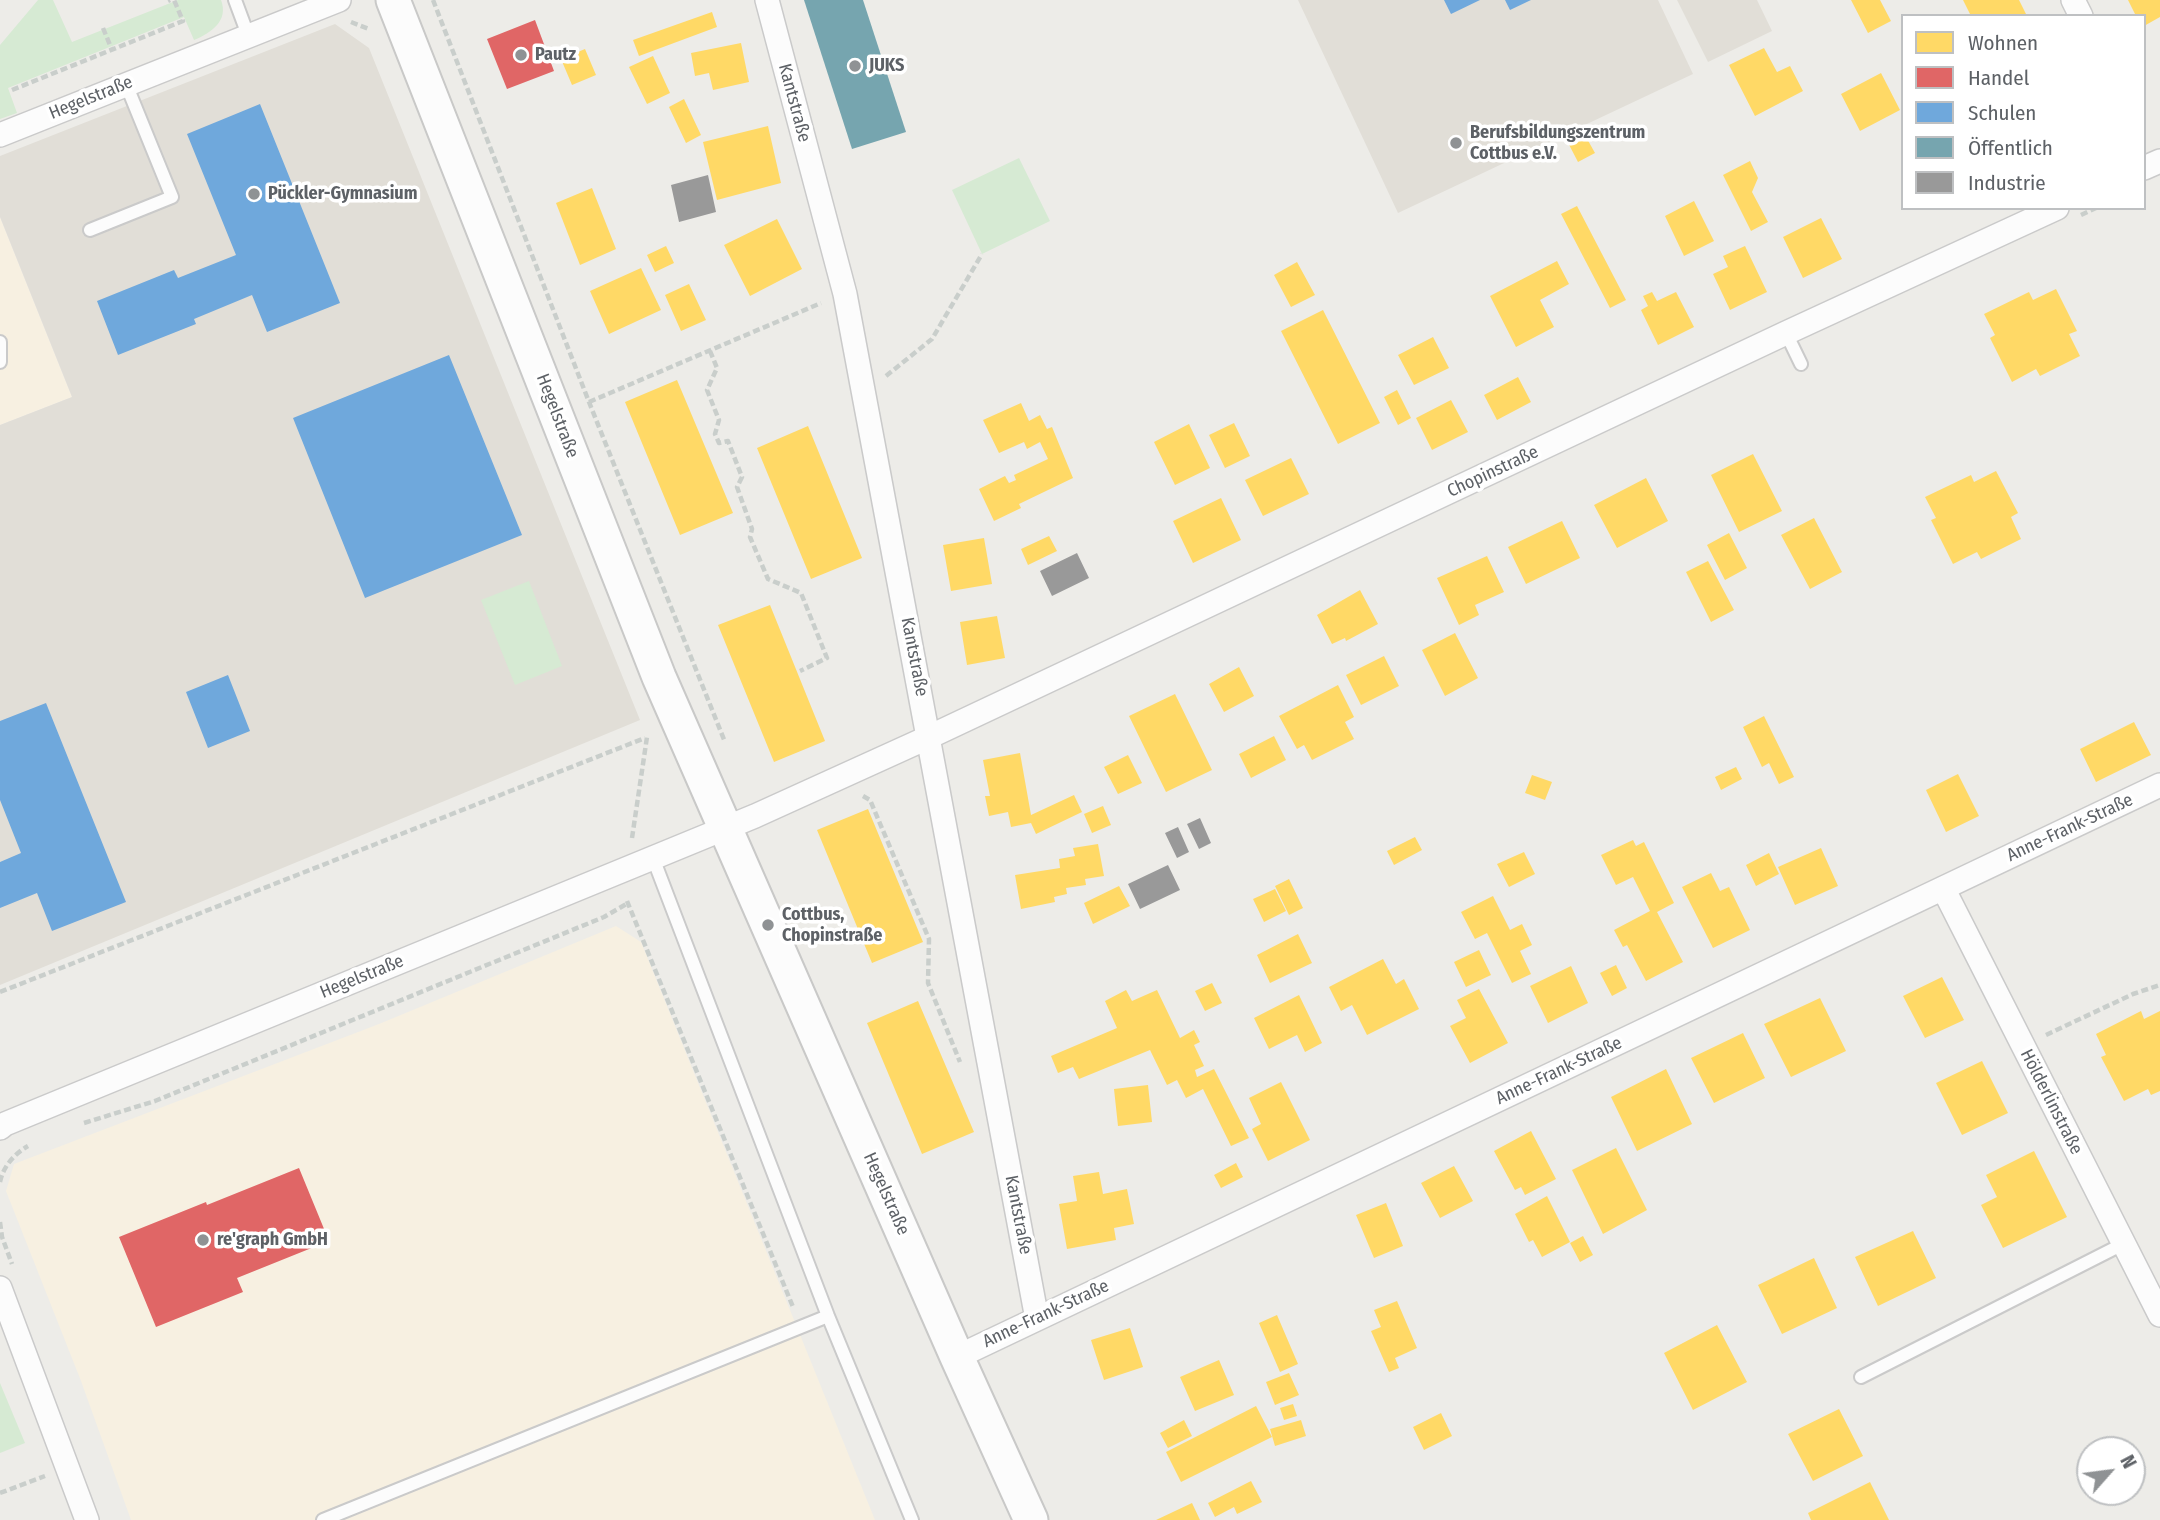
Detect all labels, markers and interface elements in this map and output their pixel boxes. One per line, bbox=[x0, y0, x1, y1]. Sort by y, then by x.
legend bbox=[1901, 14, 2146, 210]
text: Wohnen bbox=[1968, 30, 2038, 56]
place label: Pautz bbox=[535, 44, 576, 66]
marker: Pautz bbox=[513, 47, 529, 63]
place label: JUKS bbox=[869, 55, 904, 77]
marker: JUKS bbox=[847, 58, 863, 74]
street label: Kantstraße bbox=[773, 61, 815, 145]
text: Handel bbox=[1968, 65, 2029, 91]
street label: Hegelstraße bbox=[46, 71, 136, 125]
text: Schulen bbox=[1968, 100, 2036, 126]
place label: Berufsbildungszentrum Cottbus e.V. bbox=[1470, 122, 1645, 164]
marker: Berufsbildungszentrum Cottbus e.V. bbox=[1448, 135, 1464, 151]
text: Öffentlich bbox=[1968, 135, 2053, 161]
text: Industrie bbox=[1968, 170, 2046, 196]
place label: Pückler-Gymnasium bbox=[268, 183, 417, 205]
marker: Pückler-Gymnasium bbox=[246, 186, 262, 202]
street label: Hegelstraße bbox=[531, 371, 583, 461]
street label: Chopinstraße bbox=[1444, 441, 1542, 503]
street label: Kantstraße bbox=[896, 616, 932, 698]
street label: Anne-Frank-Straße bbox=[2003, 789, 2137, 867]
place label: Cottbus, Chopinstraße bbox=[782, 904, 882, 946]
marker: Cottbus, Chopinstraße bbox=[760, 917, 776, 933]
street label: Hegelstraße bbox=[317, 950, 407, 1004]
street label: Anne-Frank-Straße bbox=[1492, 1032, 1626, 1110]
street label: Hölderlinstraße bbox=[2015, 1046, 2087, 1158]
street label: Hegelstraße bbox=[858, 1149, 914, 1239]
street label: Kantstraße bbox=[1000, 1174, 1036, 1256]
place label: re'graph GmbH bbox=[217, 1229, 328, 1251]
marker: re'graph GmbH bbox=[195, 1232, 211, 1248]
street label: Anne-Frank-Straße bbox=[979, 1275, 1113, 1353]
north arrow bbox=[2076, 1436, 2146, 1506]
text: N bbox=[2115, 1451, 2141, 1472]

